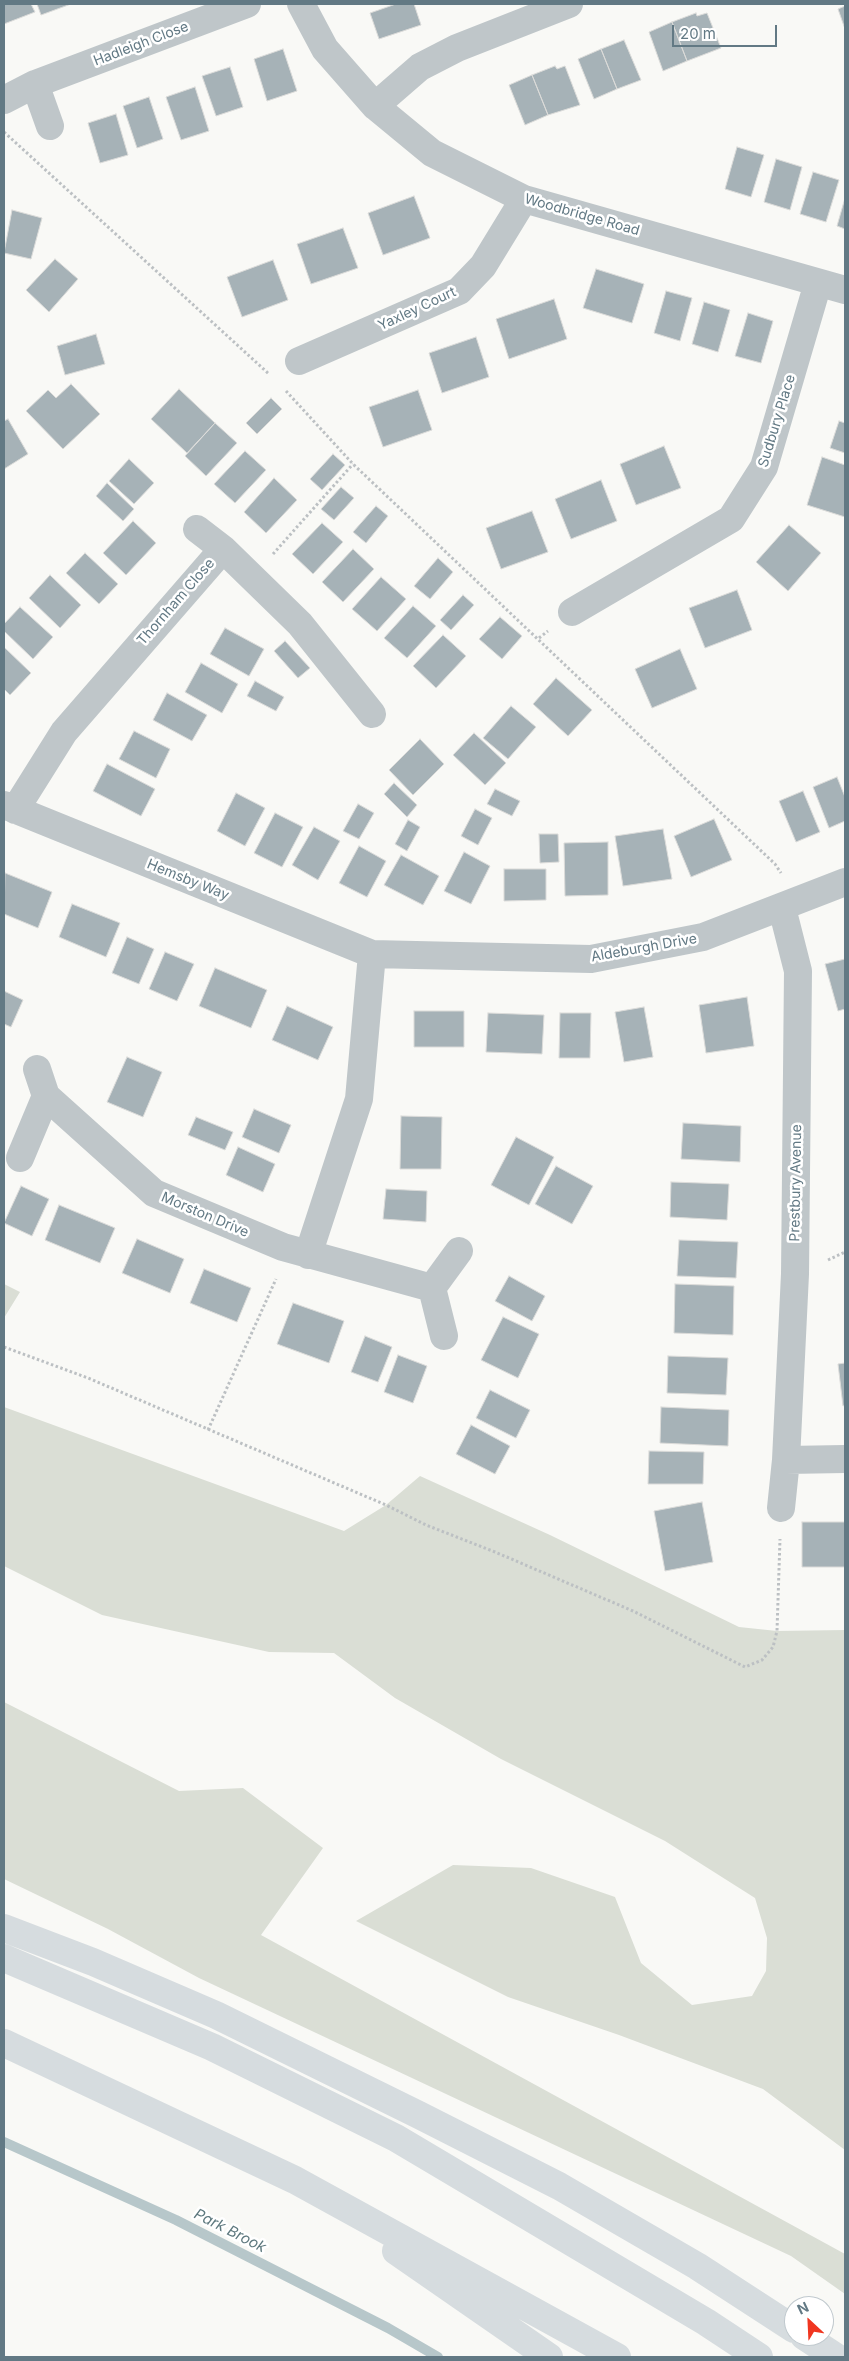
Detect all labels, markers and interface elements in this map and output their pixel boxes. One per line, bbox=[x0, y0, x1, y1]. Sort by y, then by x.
scale bar bbox=[674, 15, 779, 47]
street label: Hadleigh Close bbox=[91, 18, 191, 70]
text: 20 m bbox=[680, 24, 716, 43]
street label: Woodbridge Road bbox=[523, 191, 641, 239]
street label: Yaxley Court bbox=[375, 284, 459, 334]
street label: Sudbury Place bbox=[755, 372, 799, 470]
street label: Thornham Close bbox=[134, 555, 218, 649]
street label: Hemsby Way bbox=[145, 856, 231, 904]
street label: Aldeburgh Drive bbox=[590, 930, 698, 966]
street label: Prestbury Avenue bbox=[787, 1124, 805, 1242]
street label: Morston Drive bbox=[159, 1189, 251, 1241]
water label: Park Brook bbox=[191, 2205, 269, 2257]
north arrow bbox=[784, 2296, 834, 2346]
text: N bbox=[794, 2298, 811, 2318]

